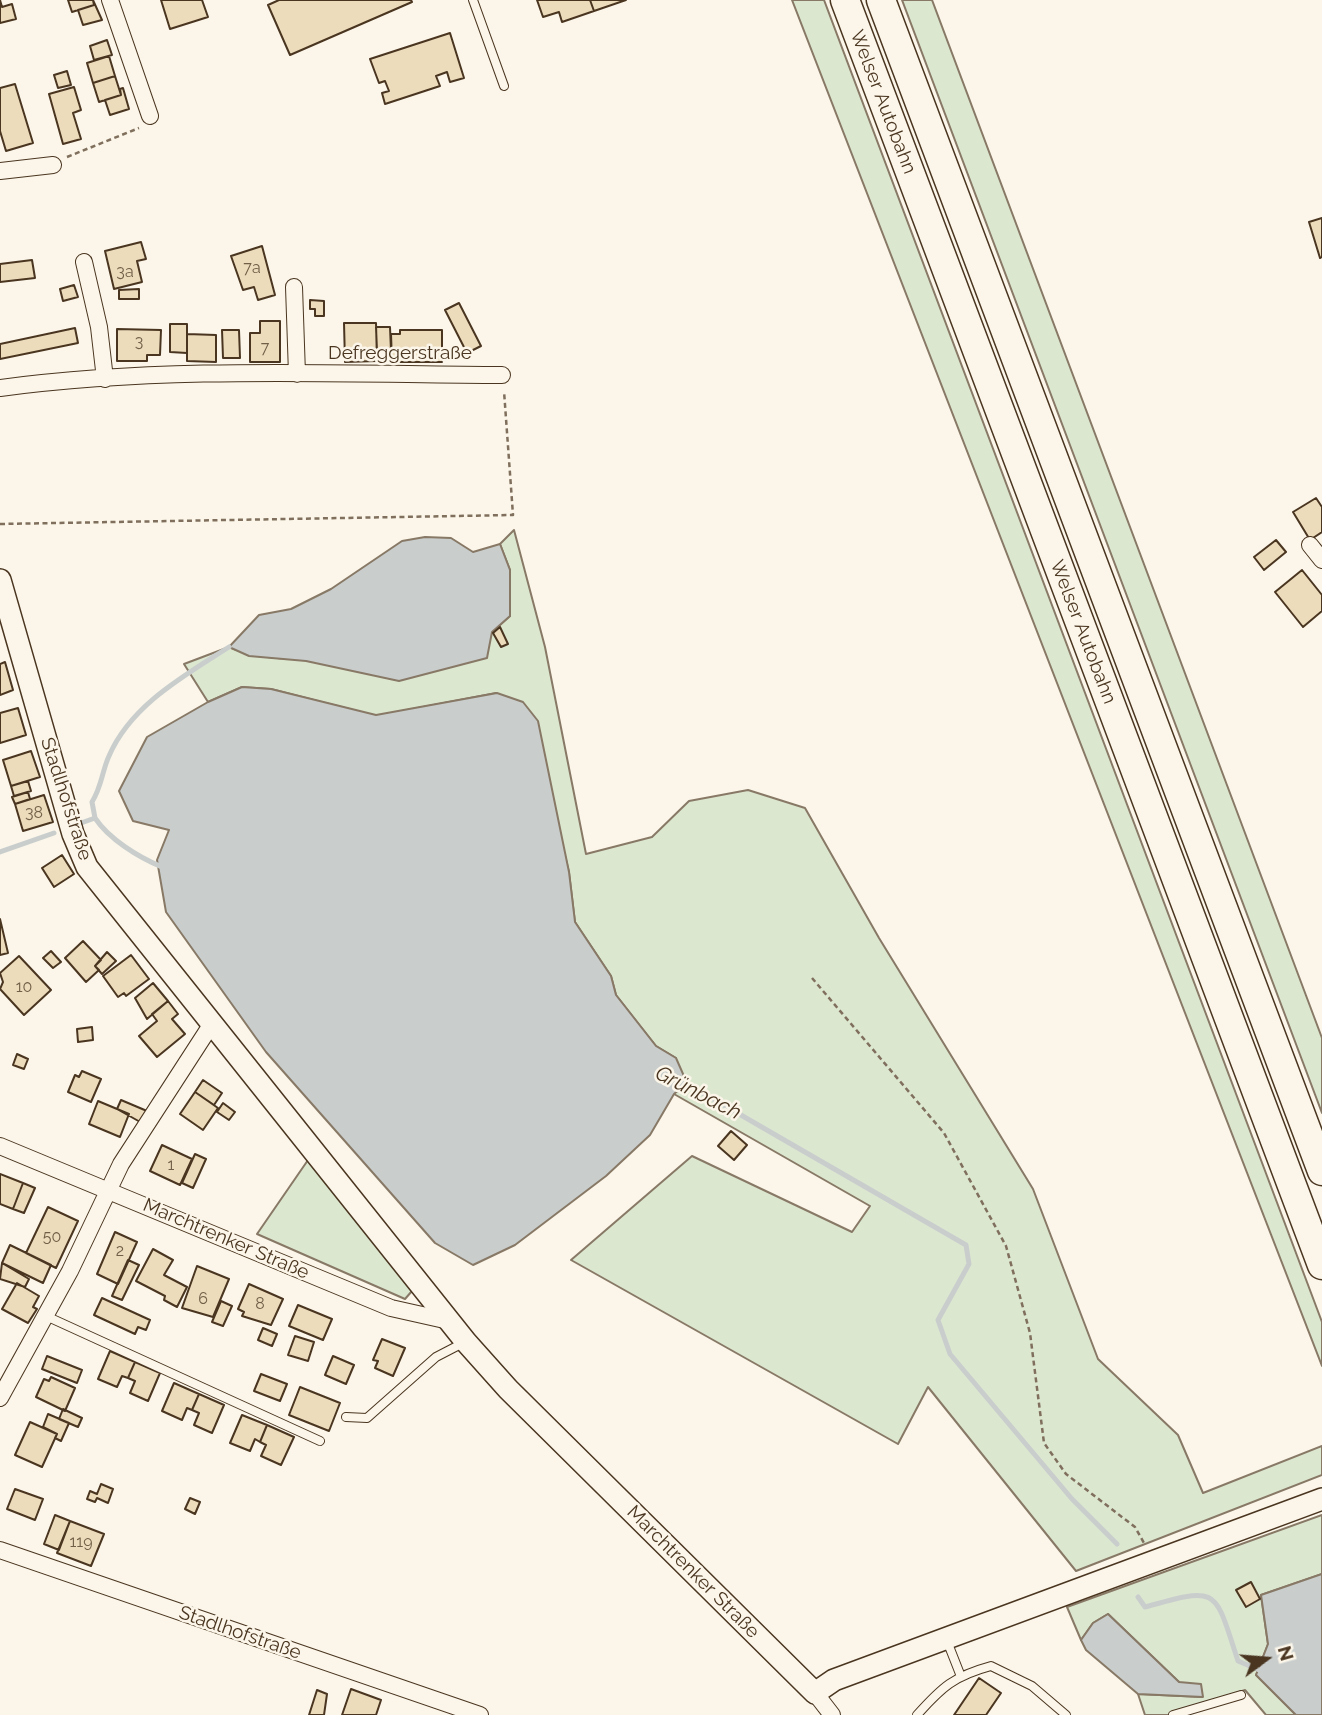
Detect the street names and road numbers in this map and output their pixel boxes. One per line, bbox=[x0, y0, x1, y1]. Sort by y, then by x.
street label: Welser Autobahn bbox=[845, 27, 921, 177]
street label: Defreggerstraße bbox=[328, 342, 472, 364]
street label: Welser Autobahn bbox=[1045, 557, 1121, 707]
street label: Stadlhofstraße bbox=[35, 735, 97, 863]
street label: Marchtrenker Straße bbox=[140, 1194, 312, 1284]
street label: Marchtrenker Straße bbox=[622, 1501, 764, 1643]
street label: Stadlhofstraße bbox=[176, 1601, 304, 1665]

